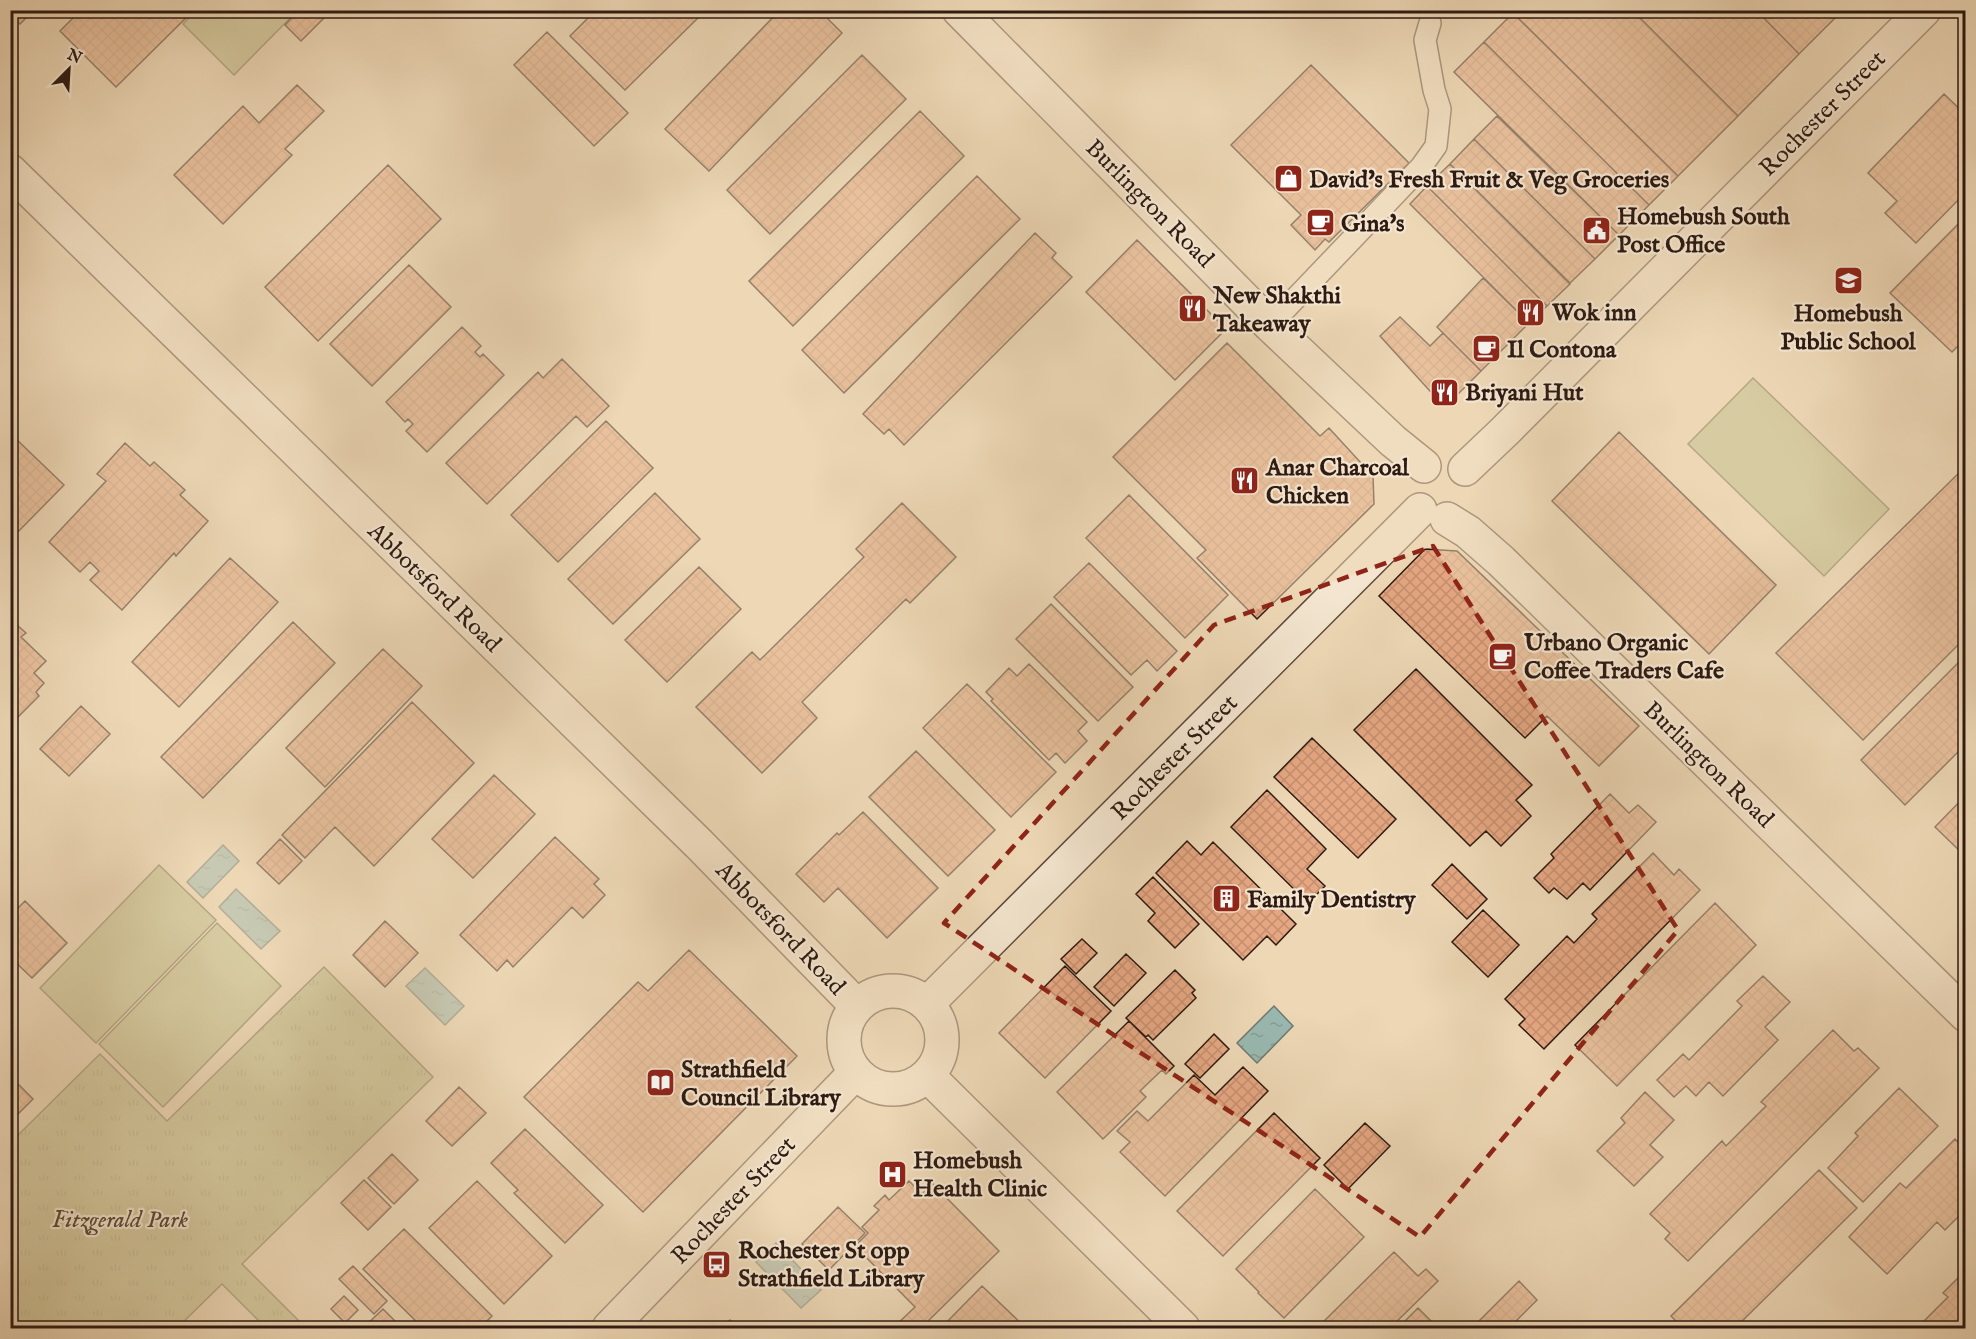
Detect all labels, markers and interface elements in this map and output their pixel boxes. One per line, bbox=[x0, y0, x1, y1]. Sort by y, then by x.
north arrow bbox=[39, 39, 99, 99]
street label: Rochester Street bbox=[1753, 44, 1893, 184]
text: N bbox=[63, 45, 85, 69]
street label: Burlington Road bbox=[1078, 133, 1220, 275]
shop icon: David's Fresh Fruit & Veg Groceries bbox=[1272, 163, 1304, 195]
place label: David's Fresh Fruit & Veg Groceries bbox=[1309, 165, 1670, 196]
place label: Homebush South Post Office bbox=[1617, 202, 1790, 261]
cafe icon: Gina's bbox=[1304, 207, 1336, 239]
place label: Gina's bbox=[1341, 209, 1405, 240]
public building icon: Homebush South Post Office bbox=[1580, 214, 1612, 246]
school or university icon: Homebush Public School bbox=[1832, 264, 1864, 296]
place label: New Shakthi Takeaway bbox=[1212, 281, 1341, 340]
restaurant icon: New Shakthi Takeaway bbox=[1176, 293, 1208, 325]
restaurant icon: Wok inn bbox=[1515, 296, 1547, 328]
place label: Wok inn bbox=[1551, 298, 1637, 329]
place label: Homebush Public School bbox=[1780, 299, 1916, 358]
cafe icon: Il Contona bbox=[1470, 333, 1502, 365]
place label: Il Contona bbox=[1507, 335, 1617, 366]
restaurant icon: Briyani Hut bbox=[1428, 376, 1460, 408]
place label: Briyani Hut bbox=[1465, 378, 1584, 409]
place label: Anar Charcoal Chicken bbox=[1265, 453, 1409, 512]
restaurant icon: Anar Charcoal Chicken bbox=[1229, 465, 1261, 497]
street label: Abbotsford Road bbox=[360, 516, 507, 660]
place label: Urbano Organic Coffee Traders Cafe bbox=[1523, 628, 1724, 687]
cafe icon: Urbano Organic Coffee Traders Cafe bbox=[1487, 640, 1519, 672]
street label: Rochester Street bbox=[1105, 688, 1245, 828]
street label: Burlington Road bbox=[1636, 695, 1780, 835]
street label: Abbotsford Road bbox=[708, 855, 852, 1003]
building icon: Family Dentistry bbox=[1210, 883, 1242, 915]
place label: Family Dentistry bbox=[1247, 885, 1417, 916]
place label: Strathfield Council Library bbox=[681, 1055, 842, 1114]
library icon: Strathfield Council Library bbox=[644, 1067, 676, 1099]
street label: Rochester Street bbox=[665, 1130, 803, 1272]
place label: Homebush Health Clinic bbox=[913, 1146, 1047, 1205]
hospital icon: Homebush Health Clinic bbox=[876, 1158, 908, 1190]
park label: Fitzgerald Park bbox=[52, 1205, 188, 1236]
place label: Rochester St opp Strathfield Library bbox=[738, 1236, 925, 1295]
bus stop icon: Rochester St opp Strathfield Library bbox=[701, 1248, 733, 1280]

